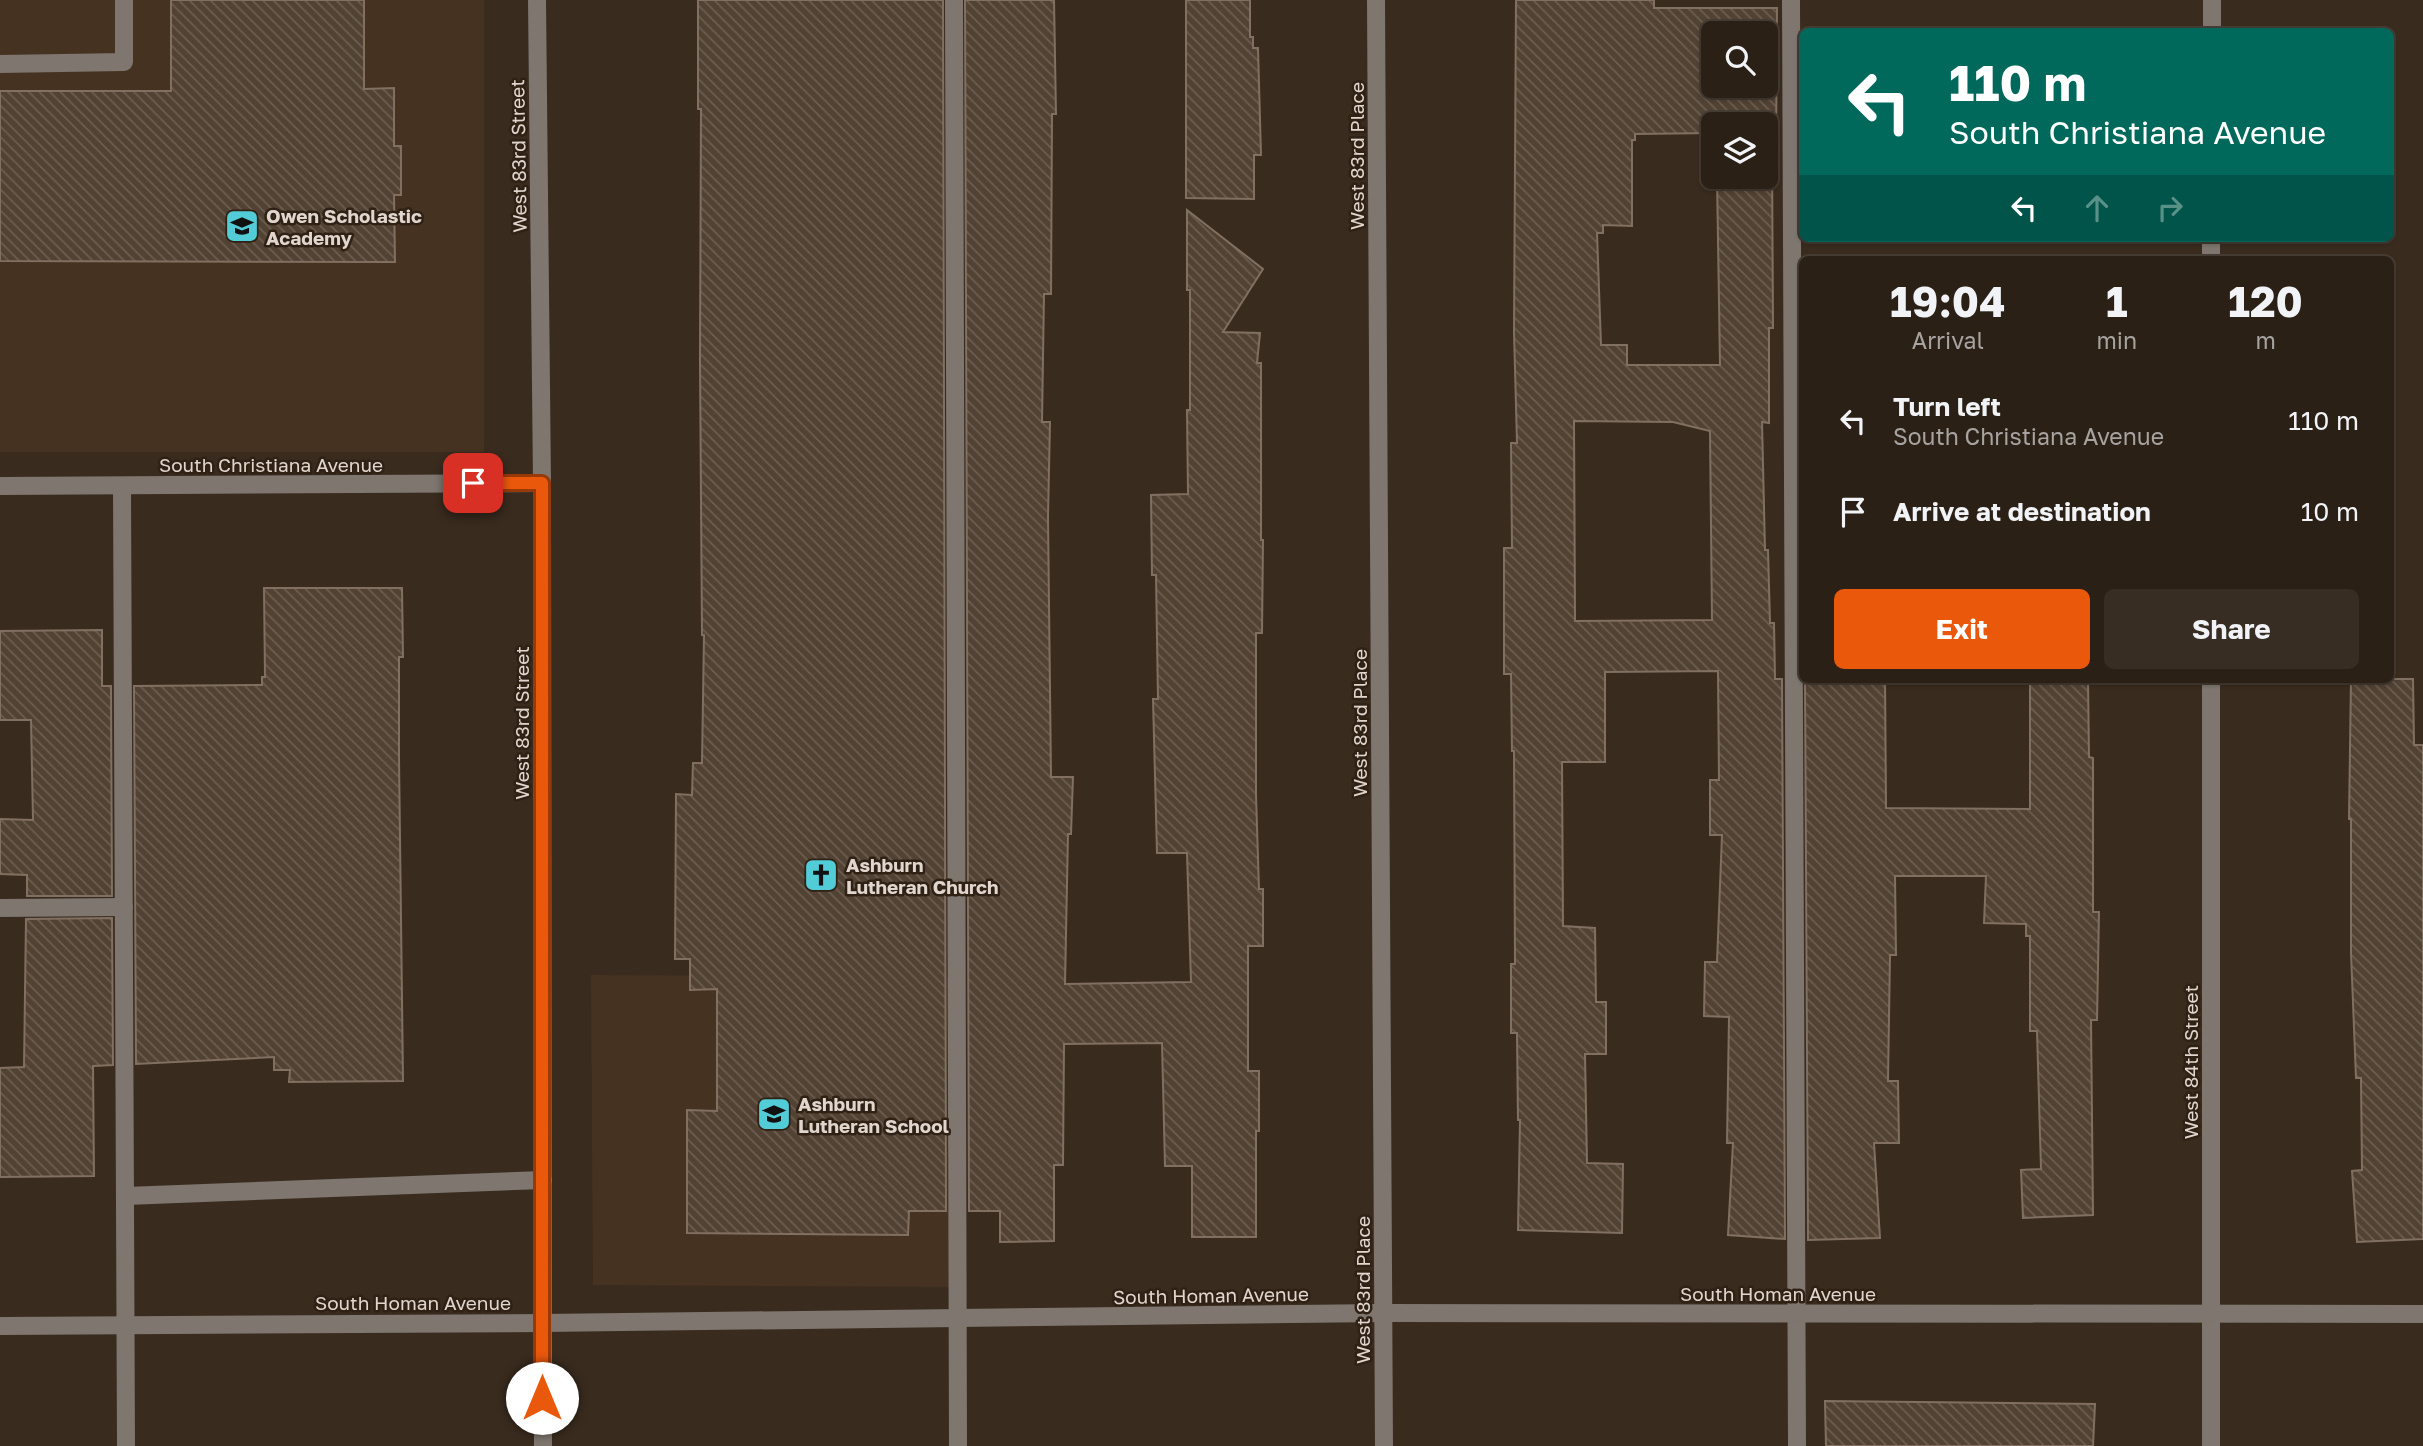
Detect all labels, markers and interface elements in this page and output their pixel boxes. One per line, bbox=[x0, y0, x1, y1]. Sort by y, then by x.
map controls bbox=[1701, 21, 1778, 189]
button: search bbox=[1701, 21, 1778, 98]
text: 110 m bbox=[1949, 53, 2086, 112]
icon: left bbox=[1834, 56, 1925, 147]
street label: West 83rd Street bbox=[505, 79, 531, 233]
street label: West 83rd Place bbox=[1345, 82, 1368, 230]
button: layers bbox=[1701, 112, 1778, 189]
text: South Christiana Avenue bbox=[1949, 113, 2326, 151]
icon: left bbox=[2005, 189, 2043, 227]
icon: ahead bbox=[2078, 189, 2116, 227]
icon: right bbox=[2151, 189, 2189, 227]
place label: Owen Scholastic Academy bbox=[266, 204, 422, 249]
school or university icon: Owen Scholastic Academy bbox=[223, 207, 261, 245]
text: 19:04 bbox=[1890, 276, 2005, 326]
text: 1 bbox=[2106, 276, 2128, 326]
text: 120 bbox=[2228, 276, 2303, 326]
text: Arrival bbox=[1912, 326, 1984, 354]
text: min bbox=[2097, 326, 2137, 354]
text: m bbox=[2255, 326, 2276, 354]
text: Turn left bbox=[1893, 391, 2001, 422]
icon: left bbox=[1834, 402, 1872, 440]
text: 110 m bbox=[2288, 405, 2359, 436]
text: South Christiana Avenue bbox=[1893, 422, 2164, 450]
street label: South Christiana Avenue bbox=[159, 453, 383, 476]
pin bbox=[443, 453, 503, 513]
icon: arrive bbox=[454, 464, 492, 502]
icon: arrive bbox=[1834, 493, 1872, 531]
text: Arrive at destination bbox=[1893, 496, 2151, 527]
text: 10 m bbox=[2301, 496, 2359, 527]
button: Exit bbox=[1834, 589, 2090, 669]
button: Share bbox=[2104, 589, 2359, 669]
street label: West 83rd Street bbox=[510, 646, 533, 800]
street label: West 83rd Place bbox=[1348, 649, 1371, 797]
place label: Ashburn Lutheran Church bbox=[846, 853, 998, 898]
church icon: Ashburn Lutheran Church bbox=[802, 856, 840, 894]
street label: West 84th Street bbox=[2179, 985, 2202, 1139]
place label: Ashburn Lutheran School bbox=[798, 1092, 949, 1137]
school or university icon: Ashburn Lutheran School bbox=[755, 1095, 793, 1133]
street label: West 83rd Place bbox=[1351, 1216, 1374, 1364]
street label: South Homan Avenue bbox=[1113, 1282, 1309, 1308]
street label: South Homan Avenue bbox=[1680, 1282, 1876, 1305]
street label: South Homan Avenue bbox=[315, 1291, 511, 1314]
position arrow bbox=[505, 1361, 579, 1435]

